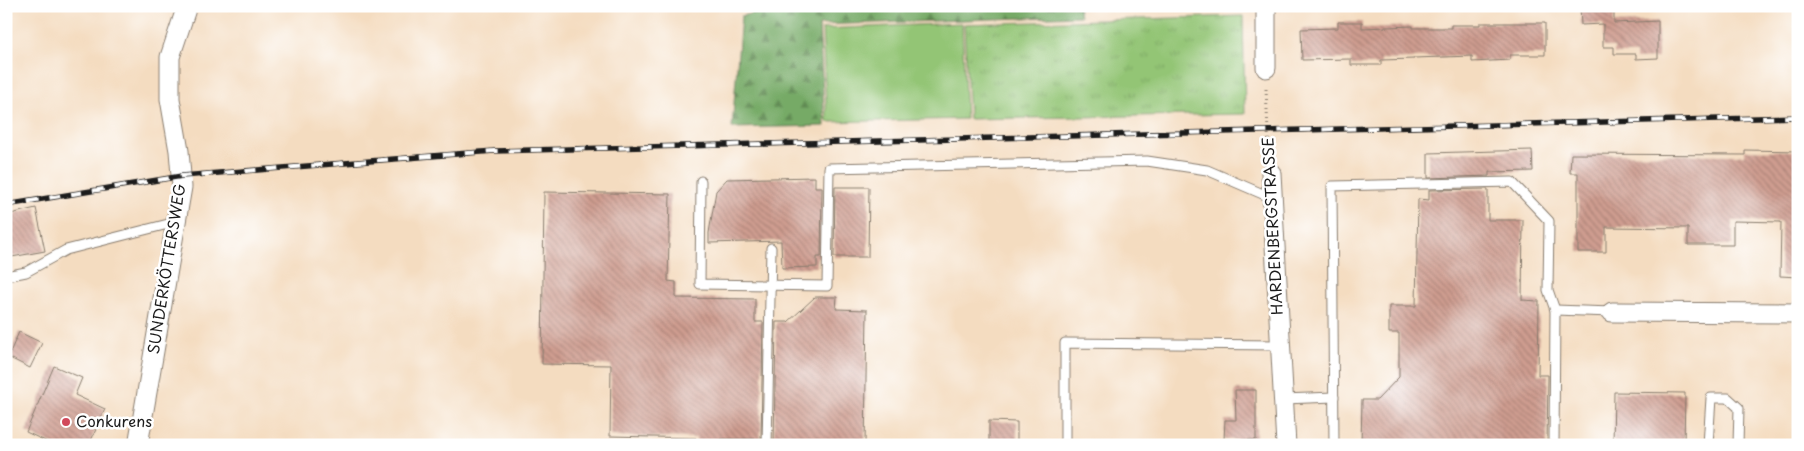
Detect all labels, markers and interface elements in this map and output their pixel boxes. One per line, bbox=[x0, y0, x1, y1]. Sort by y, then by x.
street label: HARDENBERGSTRASSE bbox=[1255, 137, 1288, 316]
street label: SUNDERKÖTTERSWEG bbox=[141, 182, 190, 356]
place label: Conkurens bbox=[76, 409, 152, 432]
marker: Conkurens bbox=[60, 416, 72, 428]

